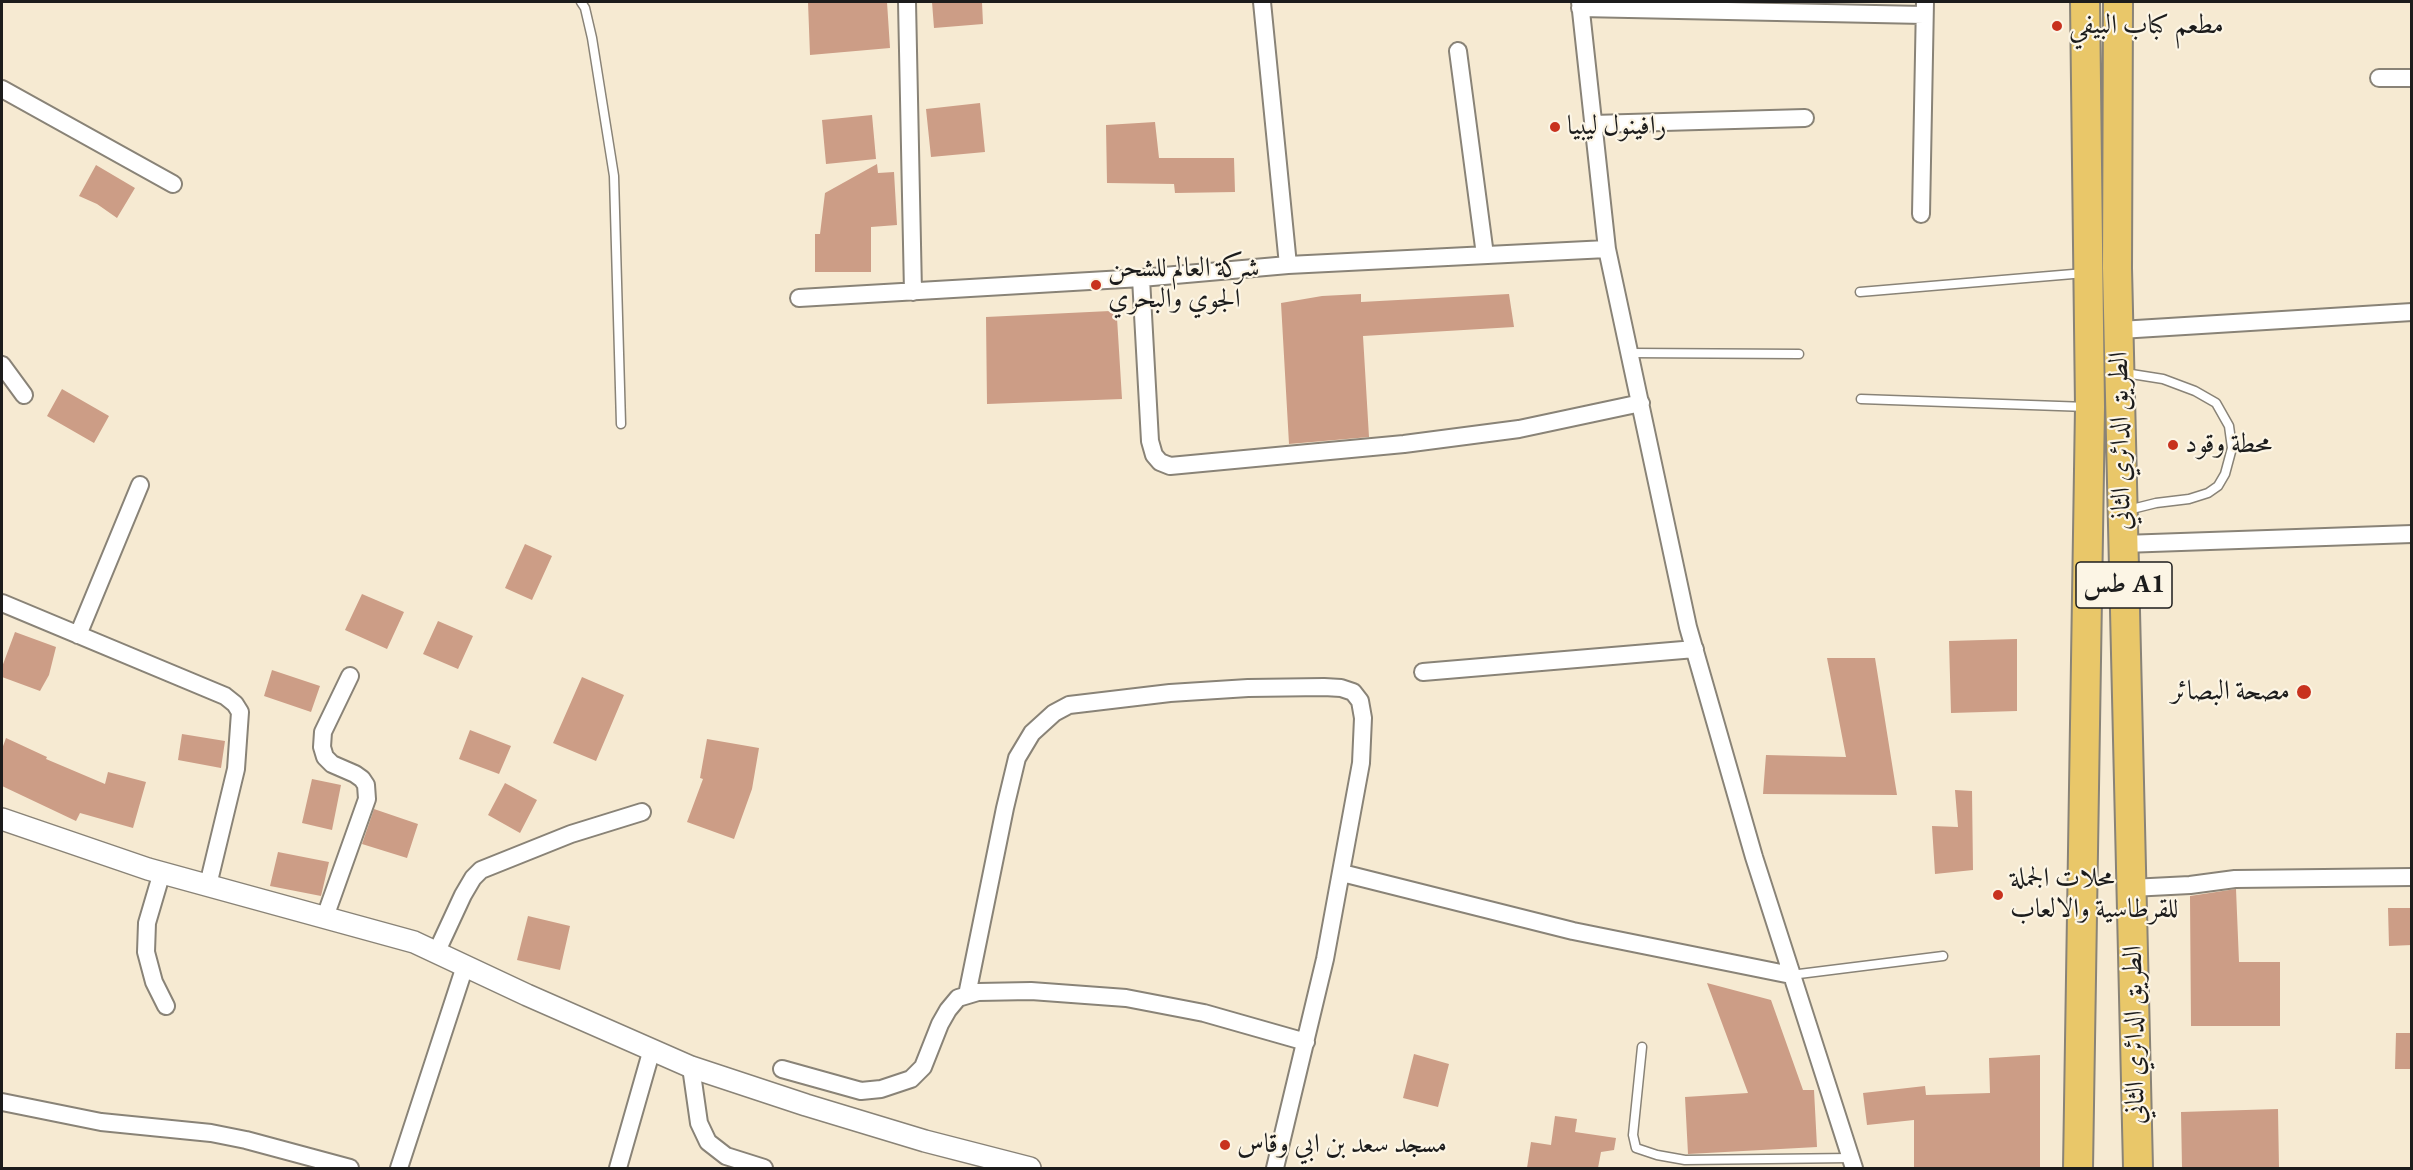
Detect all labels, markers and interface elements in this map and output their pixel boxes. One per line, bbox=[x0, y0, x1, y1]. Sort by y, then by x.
place label: مطعم كباب البيفي bbox=[2069, 10, 2224, 42]
marker: مطعم كباب البيفي bbox=[2050, 19, 2064, 33]
place label: رافينول ليبيا bbox=[1567, 111, 1666, 143]
marker: رافينول ليبيا bbox=[1548, 120, 1562, 134]
place label: شركة العالم للشحن الجوي والبحري bbox=[1108, 253, 1260, 316]
marker: شركة العالم للشحن الجوي والبحري bbox=[1089, 278, 1103, 292]
street label: الطريق الدائري الثاني bbox=[2103, 351, 2139, 531]
place label: محطة وقود bbox=[2185, 429, 2272, 461]
marker: محطة وقود bbox=[2166, 438, 2180, 452]
road number: طس A1 bbox=[2076, 562, 2172, 608]
place label: مصحة البصائر bbox=[2171, 676, 2290, 708]
marker: مصحة البصائر bbox=[2295, 683, 2313, 701]
place label: محلات الجملة للقرطاسية والالعاب bbox=[2010, 863, 2179, 926]
marker: محلات الجملة للقرطاسية والالعاب bbox=[1991, 888, 2005, 902]
street label: الطريق الدائري الثاني bbox=[2117, 945, 2153, 1125]
place label: مسجد سعد بن ابي وقاس bbox=[1237, 1129, 1447, 1161]
marker: مسجد سعد بن ابي وقاس bbox=[1218, 1138, 1232, 1152]

